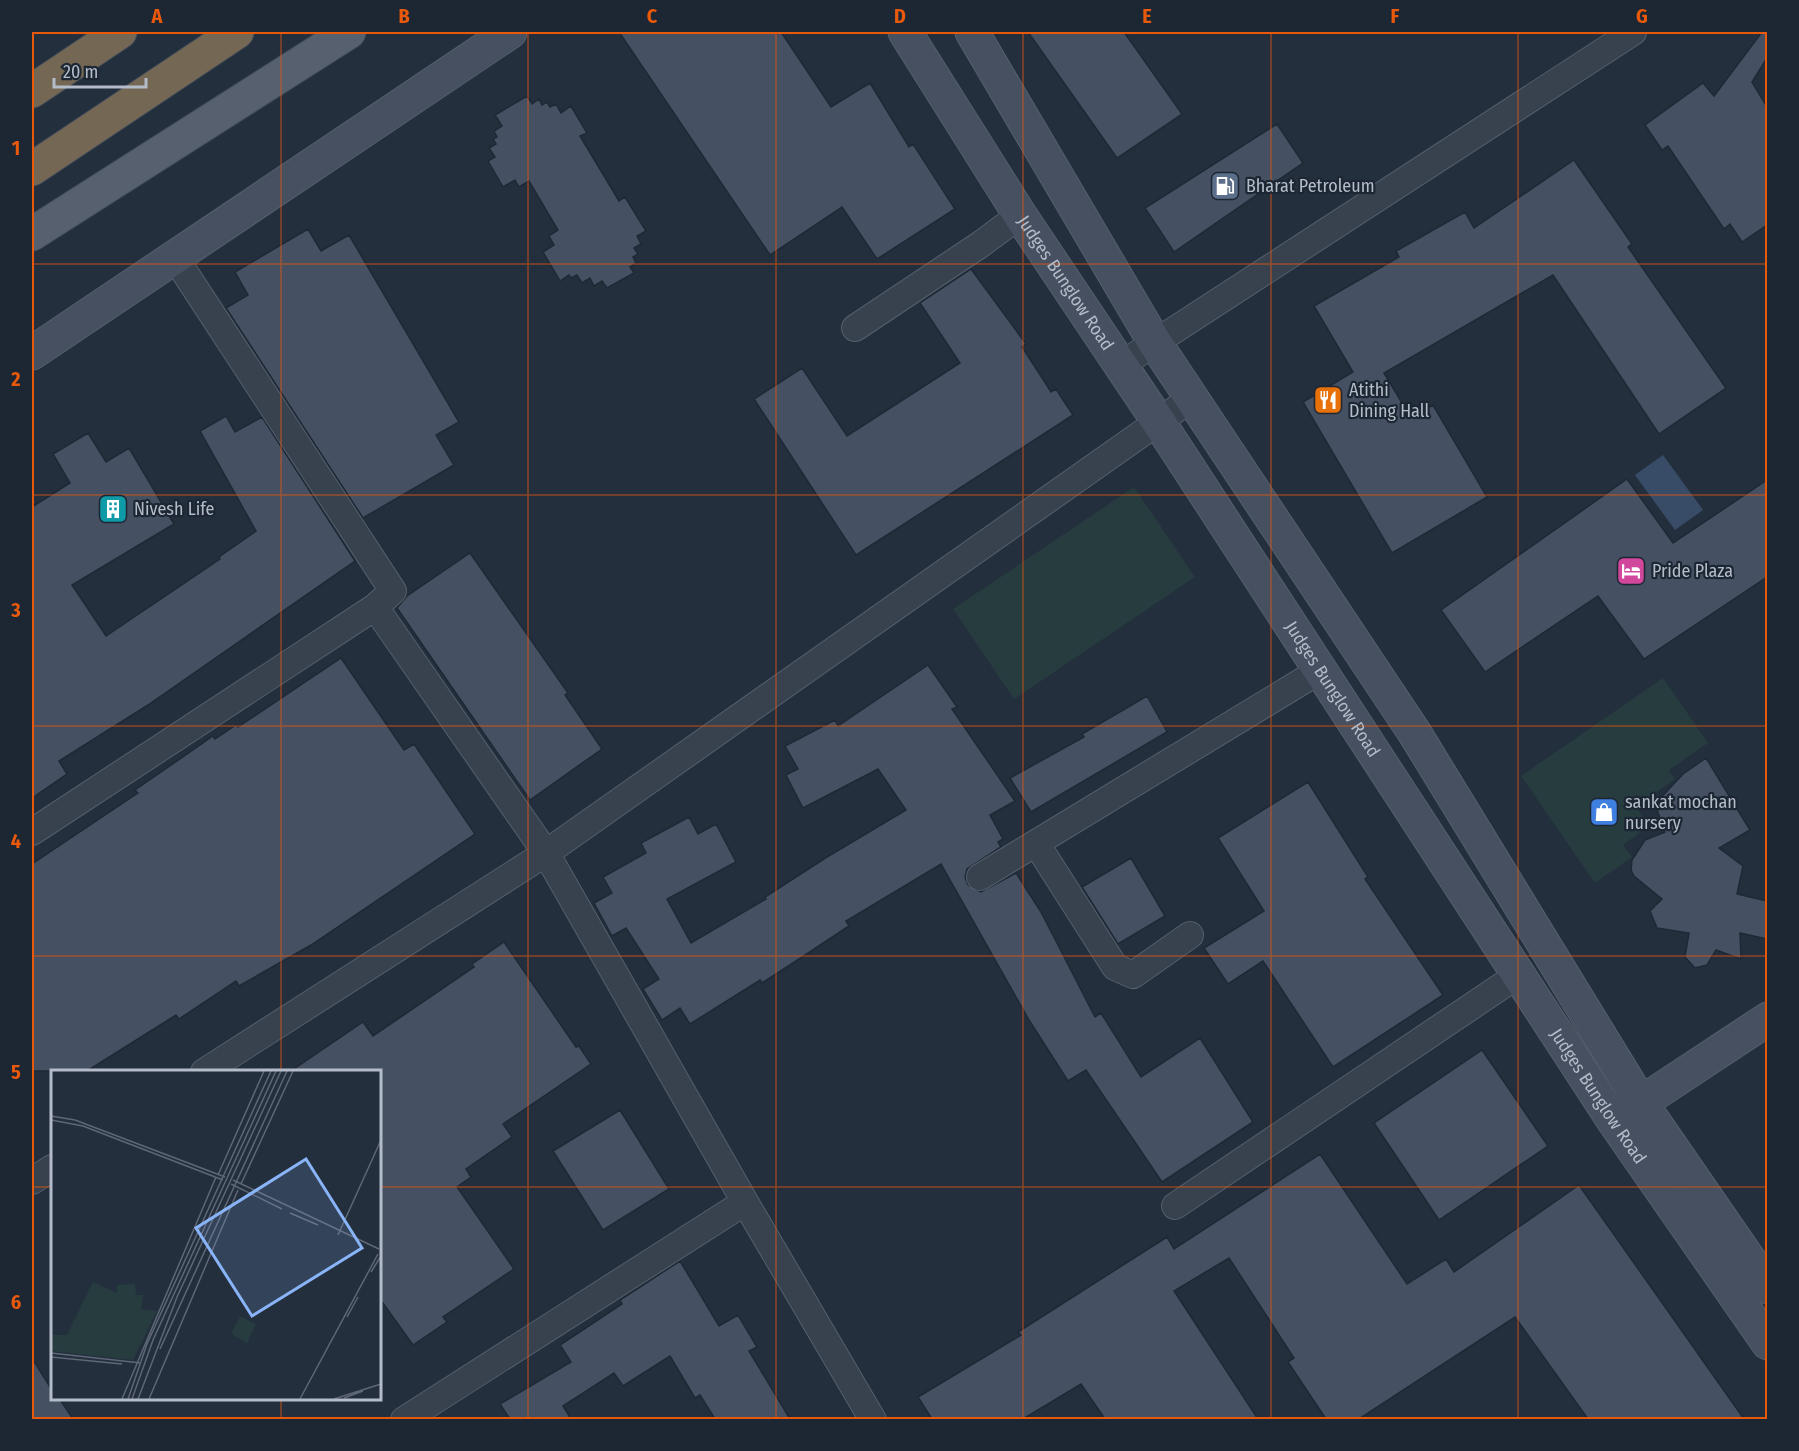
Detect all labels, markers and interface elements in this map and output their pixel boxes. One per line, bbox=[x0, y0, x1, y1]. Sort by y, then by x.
text: A bbox=[151, 4, 164, 28]
text: B bbox=[398, 4, 410, 28]
text: C bbox=[647, 4, 658, 28]
text: D bbox=[894, 4, 906, 28]
text: E bbox=[1142, 4, 1152, 28]
text: F bbox=[1391, 4, 1400, 28]
text: G bbox=[1636, 4, 1648, 28]
scale bar bbox=[54, 51, 146, 89]
text: 20 m bbox=[63, 61, 98, 83]
text: 1 bbox=[12, 136, 20, 160]
fuel station icon: Bharat Petroleum bbox=[1209, 170, 1241, 202]
place label: Bharat Petroleum bbox=[1246, 175, 1375, 197]
street label: Judges Bunglow Road bbox=[1013, 211, 1119, 355]
text: 2 bbox=[10, 367, 21, 391]
place label: Atithi Dining Hall bbox=[1349, 379, 1429, 422]
restaurant icon: Atithi Dining Hall bbox=[1312, 384, 1344, 416]
building icon: Nivesh Life bbox=[97, 493, 129, 525]
place label: Nivesh Life bbox=[134, 498, 215, 520]
hotel icon: Pride Plaza bbox=[1615, 555, 1647, 587]
place label: Pride Plaza bbox=[1652, 560, 1733, 582]
text: 3 bbox=[10, 598, 21, 622]
street label: Judges Bunglow Road bbox=[1280, 617, 1385, 761]
place label: sankat mochan nursery bbox=[1625, 791, 1737, 834]
shop icon: sankat mochan nursery bbox=[1588, 796, 1620, 828]
text: 4 bbox=[11, 829, 21, 853]
street label: Judges Bunglow Road bbox=[1545, 1024, 1651, 1168]
text: 5 bbox=[11, 1060, 21, 1084]
inset map bbox=[51, 1070, 381, 1400]
text: 6 bbox=[11, 1290, 21, 1314]

